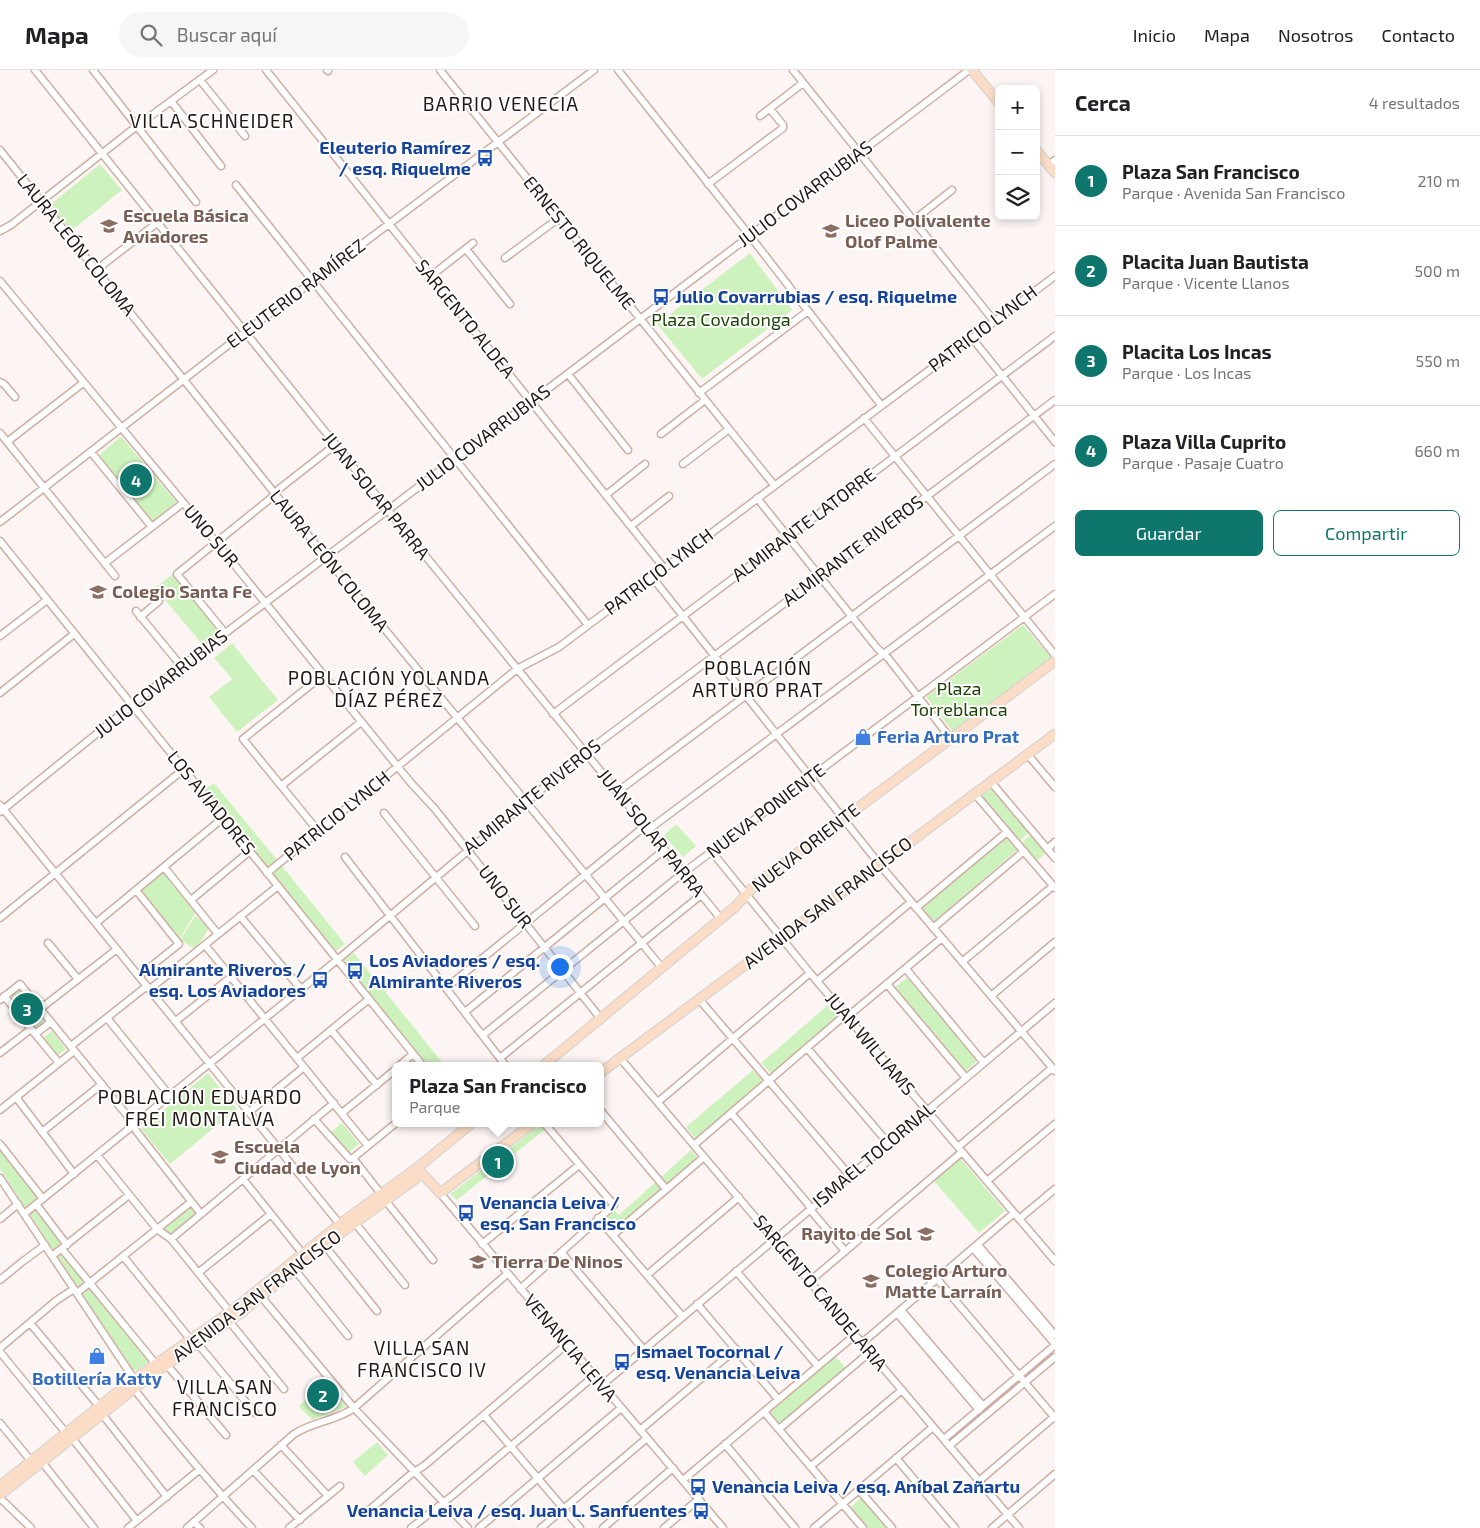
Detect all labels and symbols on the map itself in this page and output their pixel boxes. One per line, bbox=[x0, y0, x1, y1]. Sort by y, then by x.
district label: BARRIO VENECIA bbox=[423, 92, 579, 115]
district label: VILLA SCHNEIDER bbox=[130, 109, 294, 132]
street label: JULIO COVARRUBIAS bbox=[733, 135, 876, 251]
place label: Eleuterio Ramírez / esq. Riquelme bbox=[319, 136, 471, 179]
bus stop icon: Eleuterio Ramírez / esq. Riquelme bbox=[475, 148, 495, 168]
street label: LAURA LEÓN COLOMA bbox=[13, 169, 141, 320]
street label: ERNESTO RIQUELME bbox=[519, 171, 640, 314]
place label: Escuela Básica Aviadores bbox=[123, 204, 249, 247]
place label: Liceo Polivalente Olof Palme bbox=[845, 209, 991, 252]
school or university icon: Escuela Básica Aviadores bbox=[99, 216, 119, 236]
school or university icon: Liceo Polivalente Olof Palme bbox=[821, 221, 841, 241]
street label: ELEUTERIO RAMÍREZ bbox=[222, 234, 369, 353]
street label: SARGENTO ALDEA bbox=[411, 255, 521, 383]
street label: PATRICIO LYNCH bbox=[924, 280, 1041, 376]
place label: Julio Covarrubias / esq. Riquelme bbox=[675, 285, 957, 307]
bus stop icon: Julio Covarrubias / esq. Riquelme bbox=[651, 287, 671, 307]
park label: Plaza Covadonga bbox=[651, 308, 791, 330]
street label: JULIO COVARRUBIAS bbox=[411, 379, 554, 495]
street label: JUAN SOLAR PARRA bbox=[318, 427, 436, 564]
pin: 4 bbox=[120, 461, 152, 499]
street label: ALMIRANTE LATORRE bbox=[727, 463, 880, 585]
street label: LAURA LEÓN COLOMA bbox=[266, 485, 394, 636]
street label: ALMIRANTE RIVEROS bbox=[778, 490, 927, 610]
street label: UNO SUR bbox=[180, 500, 244, 571]
street label: PATRICIO LYNCH bbox=[600, 523, 717, 619]
place label: Colegio Santa Fe bbox=[112, 580, 252, 602]
school or university icon: Colegio Santa Fe bbox=[88, 582, 108, 602]
street label: JULIO COVARRUBIAS bbox=[89, 624, 231, 742]
district label: POBLACIÓN ARTURO PRAT bbox=[692, 656, 824, 701]
district label: POBLACIÓN YOLANDA DÍAZ PÉREZ bbox=[288, 666, 490, 711]
park label: Plaza Torreblanca bbox=[910, 677, 1008, 720]
place label: Feria Arturo Prat bbox=[877, 725, 1020, 747]
shop icon: Feria Arturo Prat bbox=[853, 727, 873, 747]
street label: ALMIRANTE RIVEROS bbox=[458, 734, 605, 858]
street label: LOS AVIADORES bbox=[163, 746, 260, 859]
street label: NUEVA PONIENTE bbox=[702, 758, 829, 862]
street label: JUAN SOLAR PARRA bbox=[593, 764, 711, 901]
street label: PATRICIO LYNCH bbox=[279, 766, 394, 865]
street label: NUEVA ORIENTE bbox=[747, 798, 864, 896]
street label: AVENIDA SAN FRANCISCO bbox=[739, 832, 916, 973]
street label: UNO SUR bbox=[474, 860, 537, 932]
place label: Los Aviadores / esq. Almirante Riveros bbox=[369, 949, 540, 992]
your location bbox=[547, 954, 573, 980]
place label: Almirante Riveros / esq. Los Aviadores bbox=[139, 958, 306, 1001]
bus stop icon: Los Aviadores / esq. Almirante Riveros bbox=[345, 961, 365, 981]
bus stop icon: Almirante Riveros / esq. Los Aviadores bbox=[310, 970, 330, 990]
street label: JUAN WILLIAMS bbox=[821, 987, 920, 1099]
pin: 3 bbox=[11, 990, 43, 1028]
district label: POBLACIÓN EDUARDO FREI MONTALVA bbox=[97, 1085, 303, 1130]
street label: ISMAEL TOCORNAL bbox=[808, 1097, 939, 1212]
place label: Escuela Ciudad de Lyon bbox=[234, 1135, 361, 1178]
pin: 1 bbox=[482, 1143, 514, 1181]
school or university icon: Escuela Ciudad de Lyon bbox=[210, 1147, 230, 1167]
place label: Venancia Leiva / esq. San Francisco bbox=[480, 1191, 636, 1234]
bus stop icon: Venancia Leiva / esq. San Francisco bbox=[456, 1203, 476, 1223]
street label: SARGENTO CANDELARIA bbox=[749, 1210, 893, 1375]
place label: Rayito de Sol bbox=[801, 1222, 912, 1244]
school or university icon: Rayito de Sol bbox=[916, 1224, 936, 1244]
street label: AVENIDA SAN FRANCISCO bbox=[168, 1225, 345, 1366]
place label: Tierra De Ninos bbox=[492, 1250, 623, 1272]
school or university icon: Tierra De Ninos bbox=[468, 1252, 488, 1272]
place label: Colegio Arturo Matte Larraín bbox=[885, 1259, 1007, 1302]
school or university icon: Colegio Arturo Matte Larraín bbox=[861, 1271, 881, 1291]
street label: VENANCIA LEIVA bbox=[520, 1289, 622, 1406]
district label: VILLA SAN FRANCISCO IV bbox=[357, 1336, 487, 1381]
place label: Ismael Tocornal / esq. Venancia Leiva bbox=[636, 1340, 801, 1383]
shop icon: Botillería Katty bbox=[87, 1346, 107, 1366]
bus stop icon: Ismael Tocornal / esq. Venancia Leiva bbox=[612, 1352, 632, 1372]
place label: Botillería Katty bbox=[32, 1367, 163, 1389]
district label: VILLA SAN FRANCISCO bbox=[172, 1375, 278, 1420]
pin: 2 bbox=[307, 1376, 339, 1414]
place label: Venancia Leiva / esq. Aníbal Zañartu bbox=[712, 1475, 1020, 1497]
bus stop icon: Venancia Leiva / esq. Aníbal Zañartu bbox=[688, 1477, 708, 1497]
place label: Venancia Leiva / esq. Juan L. Sanfuentes bbox=[347, 1499, 687, 1521]
bus stop icon: Venancia Leiva / esq. Juan L. Sanfuentes bbox=[691, 1501, 711, 1521]

